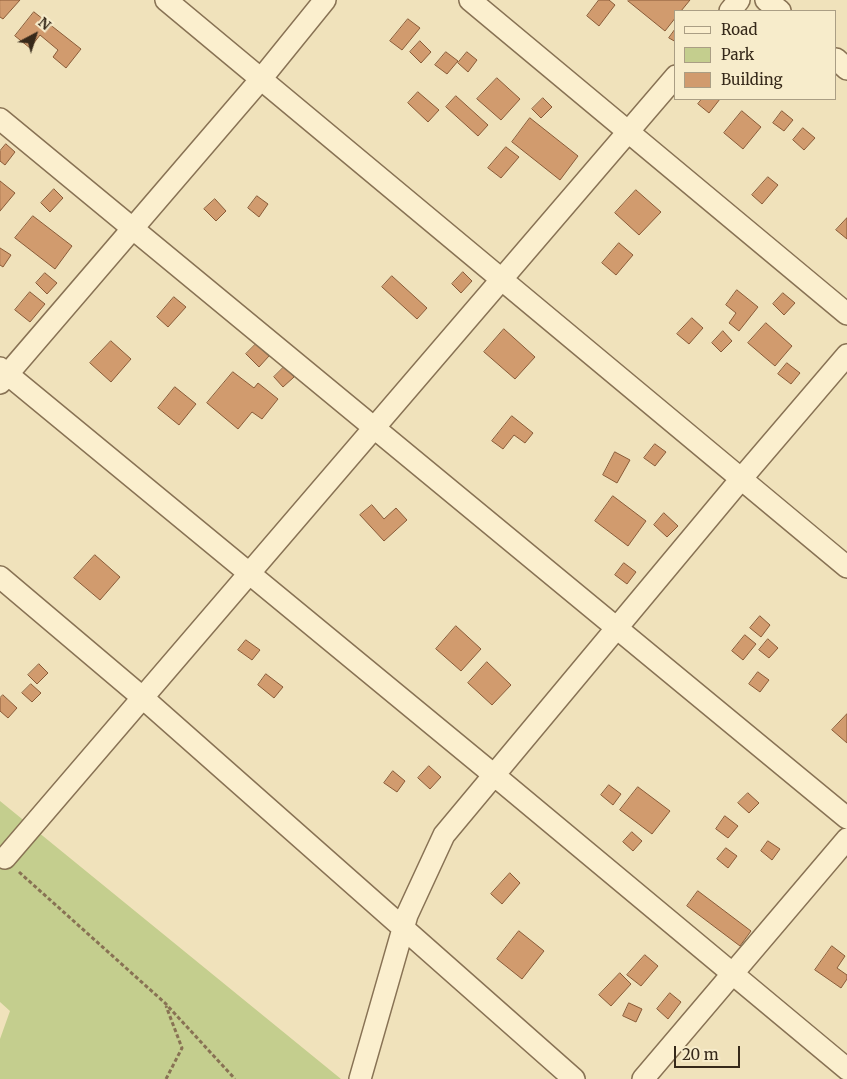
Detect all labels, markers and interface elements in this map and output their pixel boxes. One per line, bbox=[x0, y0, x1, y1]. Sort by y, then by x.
north arrow bbox=[10, 10, 60, 60]
legend bbox=[674, 10, 837, 100]
text: N bbox=[35, 13, 55, 34]
text: Road bbox=[721, 20, 757, 39]
text: Park bbox=[721, 45, 754, 64]
text: Building bbox=[721, 70, 783, 89]
scale bar bbox=[677, 1036, 743, 1068]
text: 20 m bbox=[682, 1045, 719, 1064]

